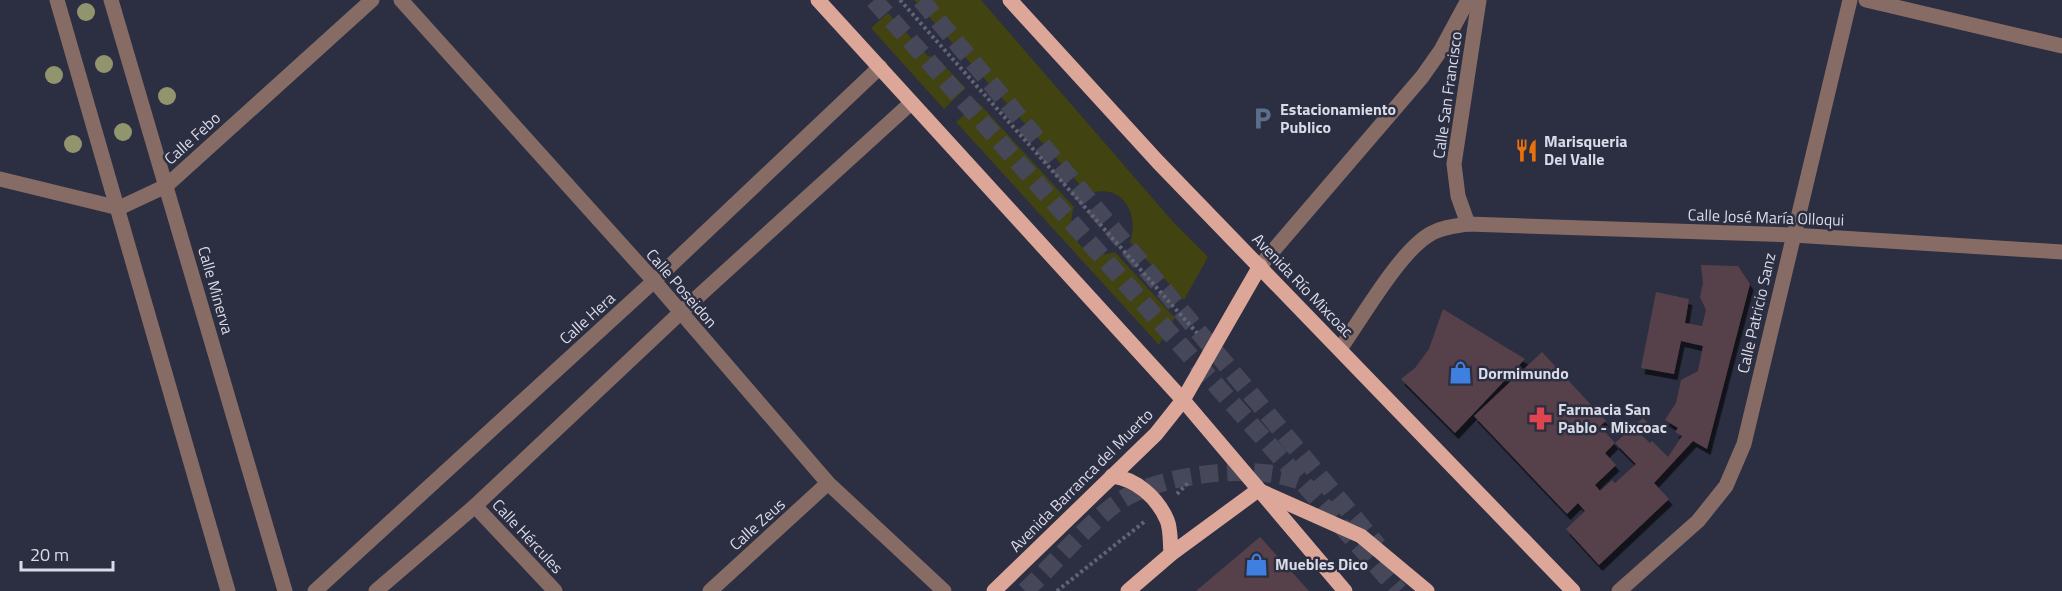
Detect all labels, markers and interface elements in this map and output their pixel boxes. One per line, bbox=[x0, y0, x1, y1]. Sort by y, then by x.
street label: Calle San Francisco bbox=[1426, 30, 1468, 160]
place label: Estacionamiento Publico bbox=[1280, 97, 1396, 139]
parking icon: Estacionamiento Publico bbox=[1249, 105, 1275, 131]
street label: Calle Febo bbox=[158, 106, 226, 170]
place label: Marisqueria Del Valle bbox=[1544, 129, 1628, 171]
restaurant icon: Marisqueria Del Valle bbox=[1513, 137, 1539, 163]
street label: Calle José María Olloqui bbox=[1687, 202, 1845, 232]
street label: Avenida Río Mixcoac bbox=[1247, 228, 1359, 342]
street label: Calle Minerva bbox=[192, 243, 240, 337]
street label: Calle Poseidon bbox=[641, 243, 723, 333]
street label: Calle Patricio Sanz bbox=[1730, 250, 1782, 376]
street label: Calle Hera bbox=[554, 286, 620, 350]
shop icon: Dormimundo bbox=[1447, 360, 1473, 386]
place label: Dormimundo bbox=[1478, 361, 1569, 385]
place label: Farmacia San Pablo - Mixcoac bbox=[1558, 397, 1667, 439]
street label: Avenida Barranca del Muerto bbox=[1004, 403, 1158, 557]
pharmacy icon: Farmacia San Pablo - Mixcoac bbox=[1527, 405, 1553, 431]
street label: Calle Zeus bbox=[724, 492, 790, 556]
street label: Calle Hércules bbox=[487, 493, 569, 579]
scale bar bbox=[21, 534, 112, 572]
text: 20 m bbox=[30, 541, 69, 568]
shop icon: Muebles Dico bbox=[1244, 551, 1270, 577]
place label: Muebles Dico bbox=[1275, 552, 1368, 576]

